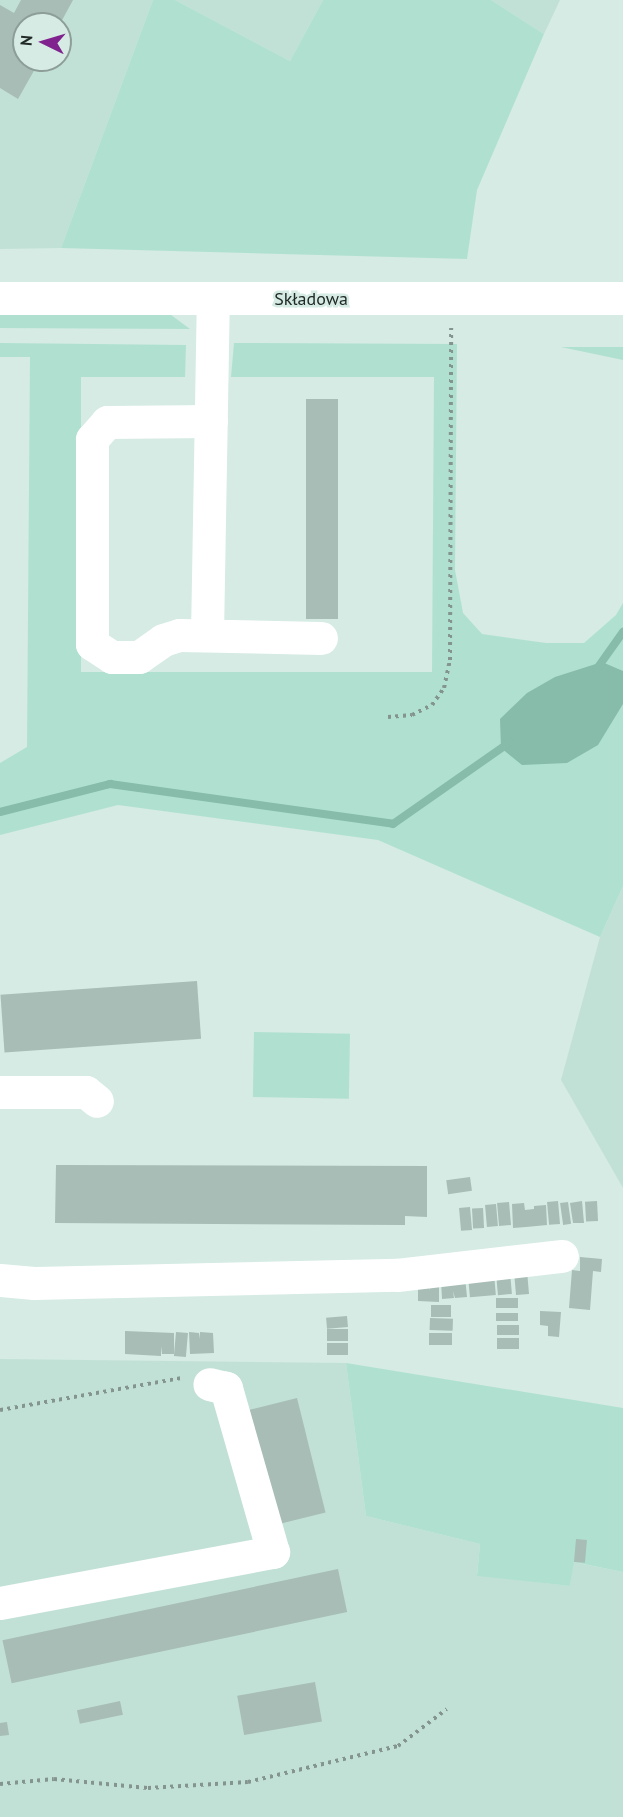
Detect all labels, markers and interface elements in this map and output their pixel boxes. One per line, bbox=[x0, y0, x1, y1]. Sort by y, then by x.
north arrow bbox=[12, 12, 72, 72]
text: N bbox=[16, 35, 36, 47]
street label: Składowa bbox=[274, 288, 348, 310]

